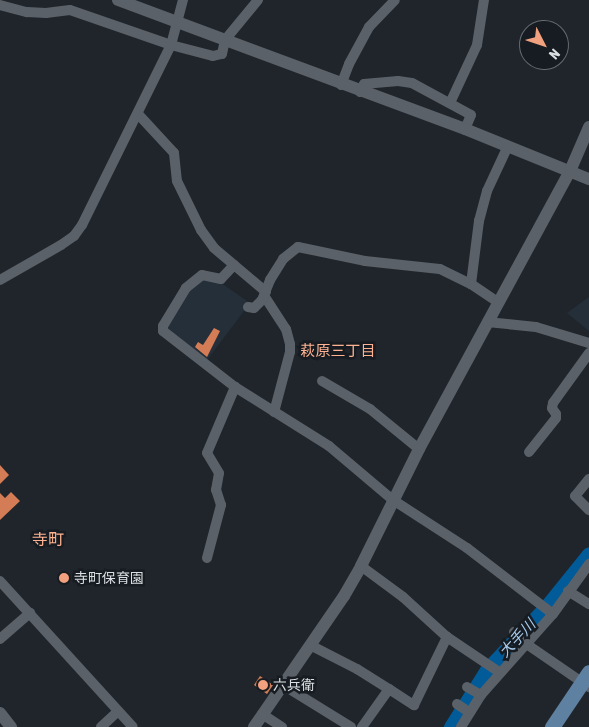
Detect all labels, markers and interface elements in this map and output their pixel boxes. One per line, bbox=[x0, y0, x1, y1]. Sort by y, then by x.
north arrow bbox=[519, 20, 569, 70]
text: N bbox=[546, 46, 563, 63]
district label: 萩原三丁目 bbox=[301, 342, 375, 360]
district label: 寺町 bbox=[32, 529, 64, 549]
place label: 寺町保育園 bbox=[74, 570, 144, 586]
marker: 寺町保育園 bbox=[58, 572, 70, 584]
water label: 大手川 bbox=[495, 615, 539, 661]
place label: 六兵衛 bbox=[273, 677, 315, 693]
marker: 六兵衛 bbox=[257, 679, 269, 691]

